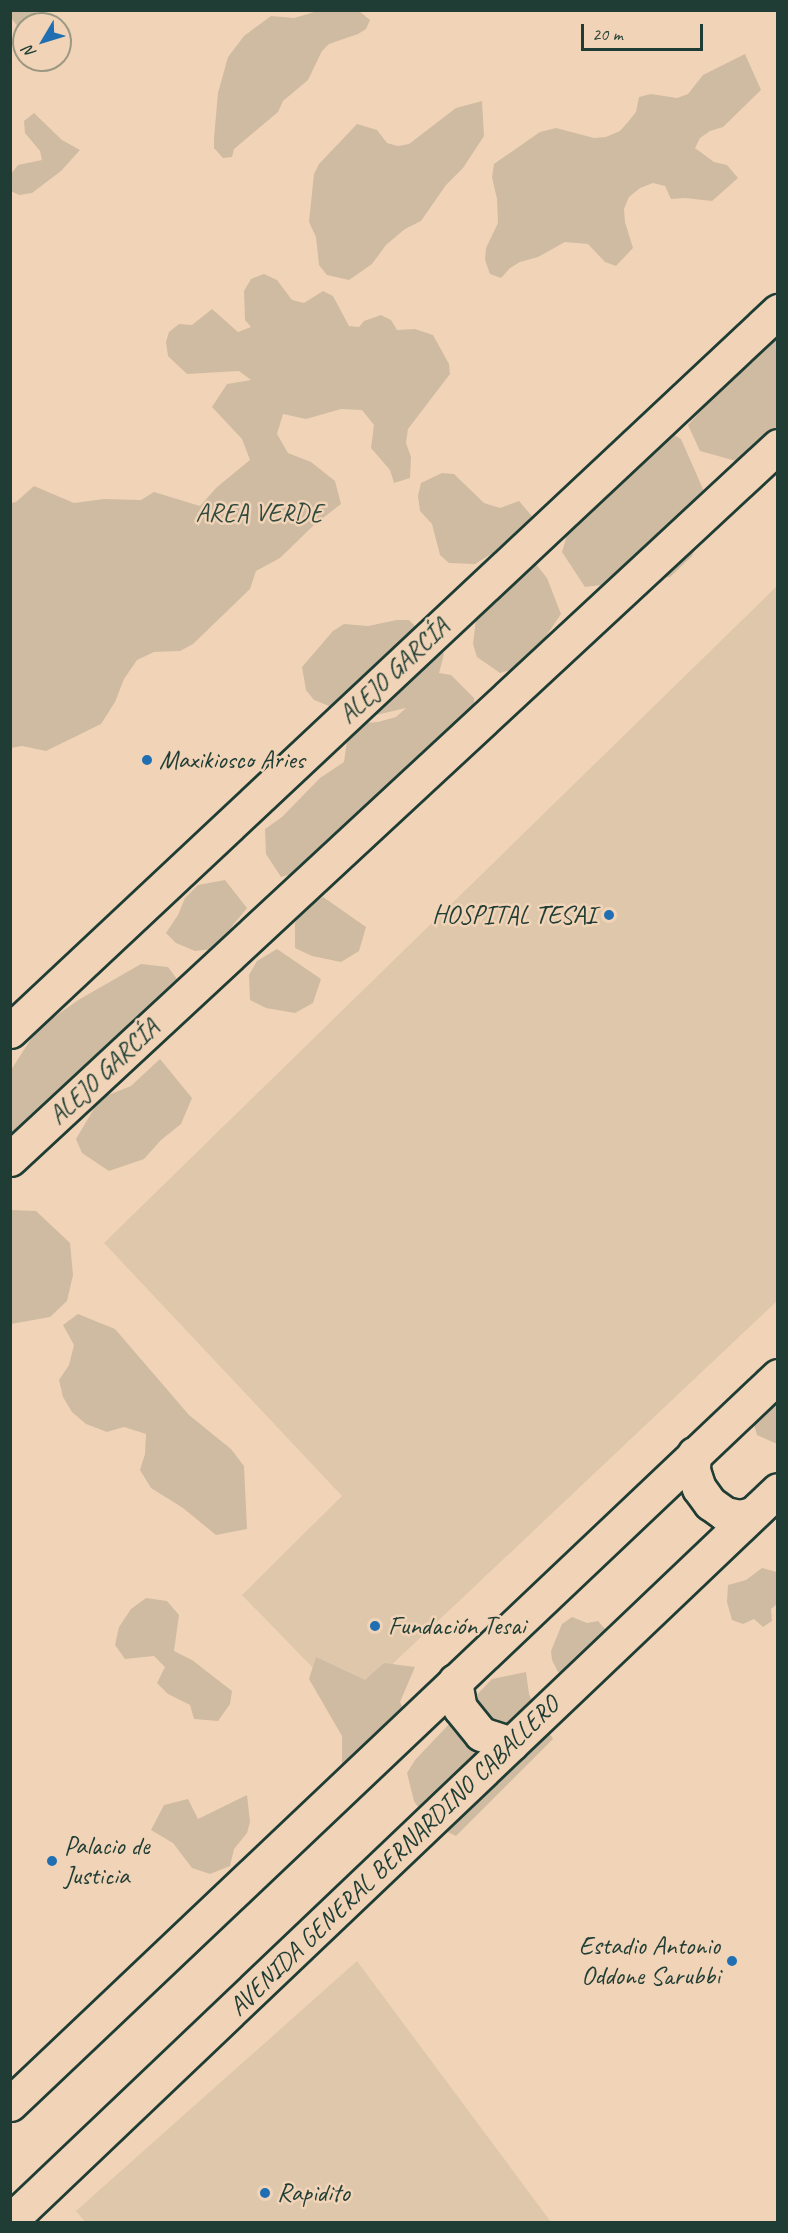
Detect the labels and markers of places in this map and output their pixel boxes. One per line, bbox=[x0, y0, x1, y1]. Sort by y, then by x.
place label: Maxikiosco Aries bbox=[159, 744, 304, 776]
marker: Maxikiosco Aries bbox=[140, 753, 154, 767]
place label: HOSPITAL TESAI bbox=[432, 899, 596, 931]
marker: HOSPITAL TESAI bbox=[600, 906, 618, 924]
place label: Fundación Tesai bbox=[388, 1610, 525, 1642]
marker: Fundación Tesai bbox=[366, 1617, 384, 1635]
place label: Palacio de Justicia bbox=[64, 1830, 149, 1892]
marker: Palacio de Justicia bbox=[45, 1854, 59, 1868]
place label: Estadio Antonio Oddone Sarubbi bbox=[579, 1930, 720, 1991]
marker: Estadio Antonio Oddone Sarubbi bbox=[725, 1954, 739, 1968]
place label: Rapidito bbox=[277, 2177, 350, 2209]
marker: Rapidito bbox=[258, 2186, 272, 2200]

